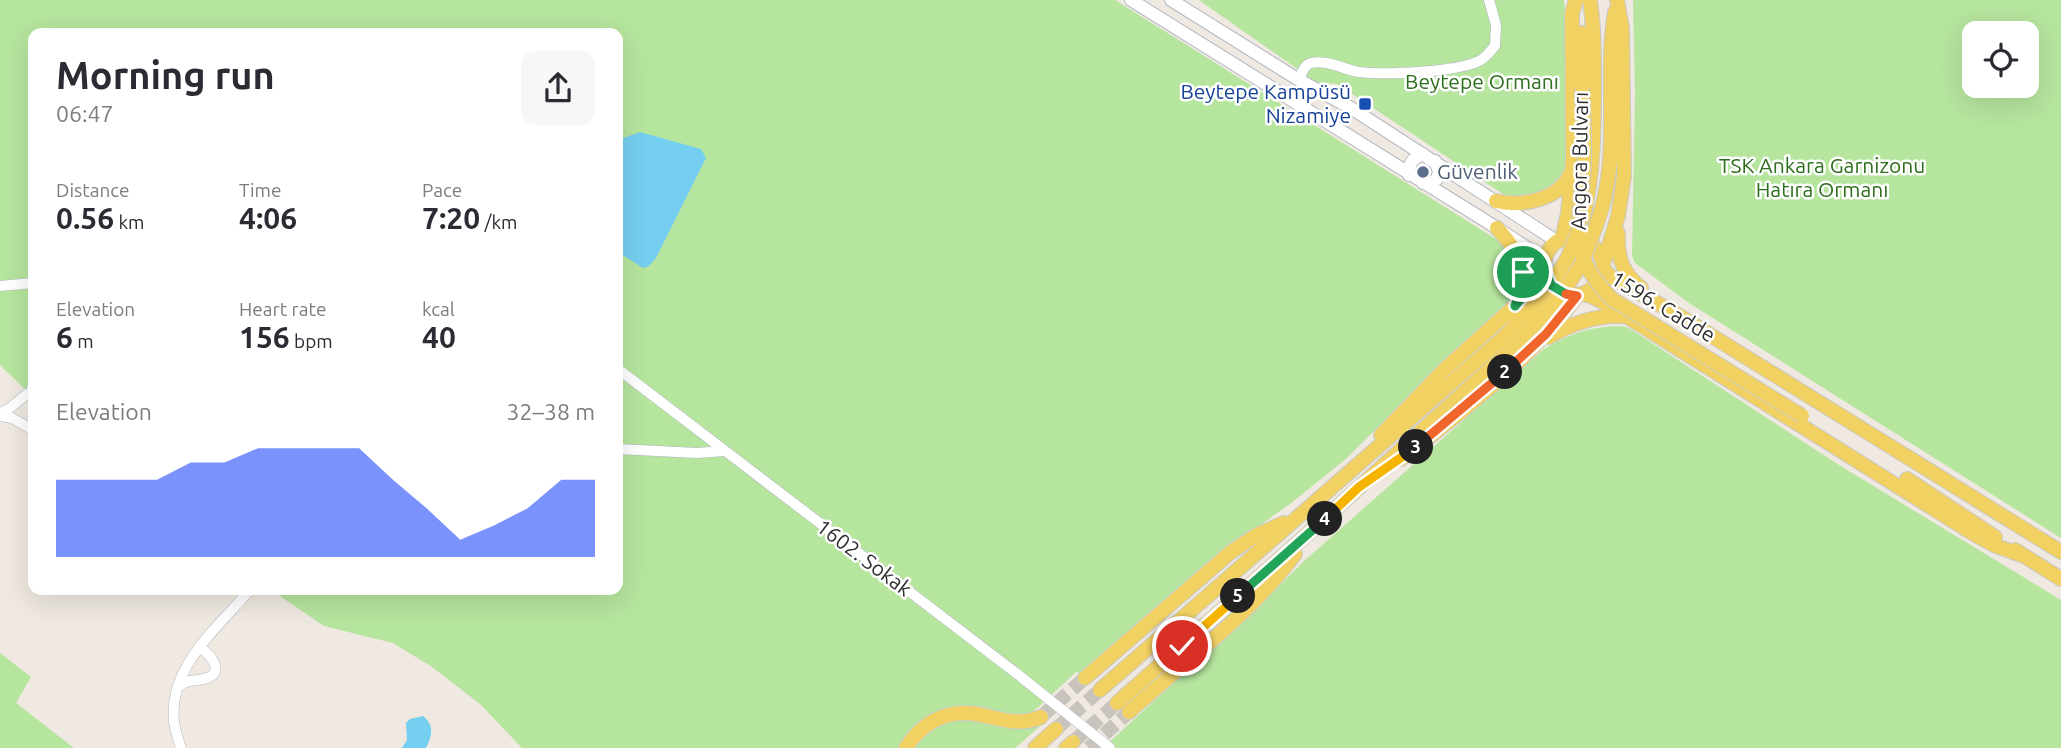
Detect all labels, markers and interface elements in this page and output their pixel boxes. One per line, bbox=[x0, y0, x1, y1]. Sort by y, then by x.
map controls bbox=[1962, 21, 2039, 98]
button: locate bbox=[1962, 21, 2039, 98]
button: share bbox=[521, 51, 595, 125]
text: Morning run bbox=[56, 54, 275, 96]
park label: Beytepe Ormanı bbox=[1405, 69, 1559, 93]
place label: Beytepe Kampüsü Nizamiye bbox=[1180, 79, 1351, 127]
street label: Angora Bulvarı bbox=[1566, 92, 1592, 230]
marker: Beytepe Kampüsü Nizamiye bbox=[1357, 96, 1373, 112]
text: 06:47 bbox=[56, 101, 114, 126]
park label: TSK Ankara Garnizonu Hatıra Ormanı bbox=[1719, 153, 1925, 201]
place label: Güvenlik bbox=[1437, 159, 1518, 183]
marker: Güvenlik bbox=[1415, 164, 1431, 180]
text: Distance bbox=[56, 179, 130, 201]
text: Time bbox=[239, 179, 281, 201]
text: Pace bbox=[422, 179, 462, 201]
text: 0.56 bbox=[56, 201, 114, 235]
text: 4:06 bbox=[239, 201, 297, 235]
text: 7:20 bbox=[422, 201, 480, 235]
text: km bbox=[114, 211, 144, 233]
text: /km bbox=[480, 211, 518, 233]
pin bbox=[1493, 242, 1553, 302]
icon: arrive bbox=[1504, 253, 1542, 291]
street label: 1596. Cadde bbox=[1607, 266, 1720, 347]
text: Elevation bbox=[56, 298, 135, 320]
text: Heart rate bbox=[239, 298, 326, 320]
text: kcal bbox=[422, 298, 455, 320]
text: 6 bbox=[56, 320, 73, 354]
text: 156 bbox=[239, 320, 290, 354]
text: 40 bbox=[422, 320, 456, 354]
text: m bbox=[73, 330, 94, 352]
text: bpm bbox=[290, 330, 333, 352]
pin: 2 bbox=[1488, 354, 1522, 390]
text: 2 bbox=[1499, 360, 1510, 382]
text: Elevation bbox=[56, 399, 152, 424]
text: 32–38 m bbox=[507, 399, 595, 424]
pin: 3 bbox=[1398, 430, 1434, 464]
text: 3 bbox=[1410, 435, 1421, 457]
pin: 4 bbox=[1308, 502, 1342, 536]
text: 4 bbox=[1319, 507, 1330, 529]
street label: 1602. Sokak bbox=[812, 514, 917, 601]
pin: 5 bbox=[1220, 578, 1256, 614]
text: 5 bbox=[1232, 584, 1243, 606]
pin bbox=[1152, 616, 1212, 676]
icon: check bbox=[1163, 627, 1201, 665]

